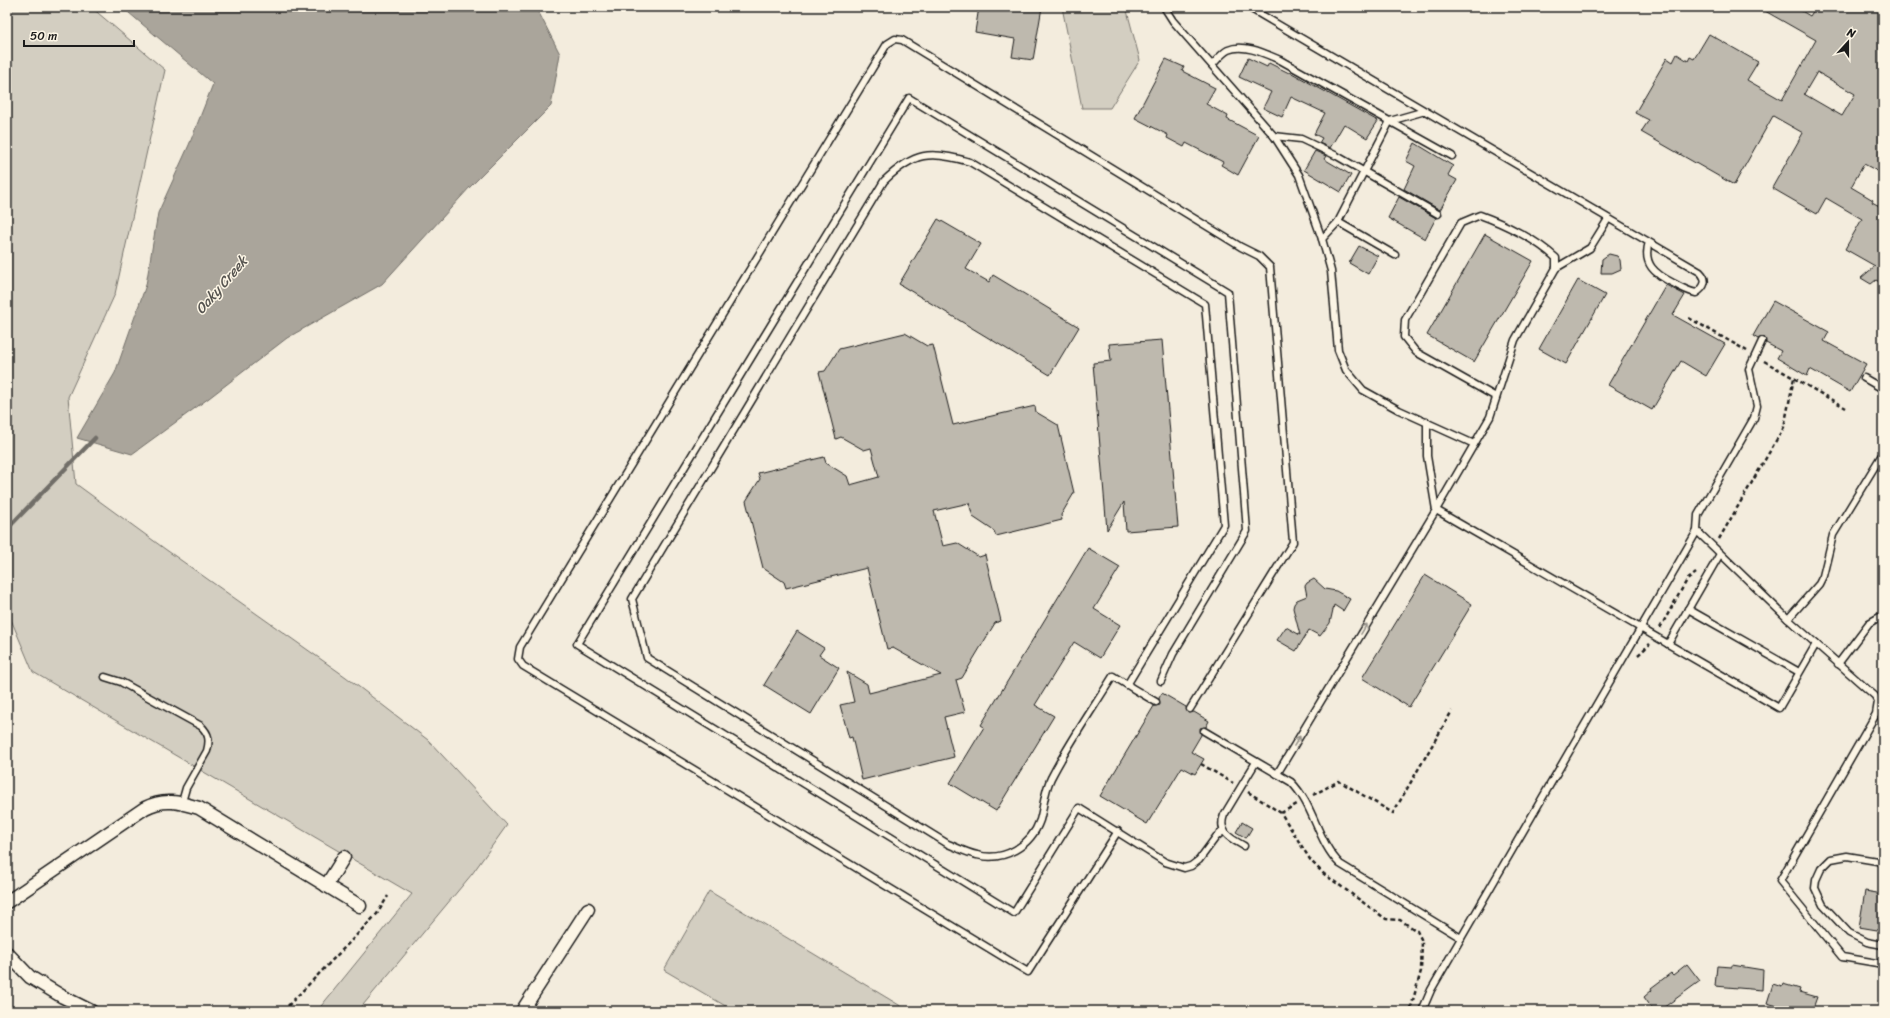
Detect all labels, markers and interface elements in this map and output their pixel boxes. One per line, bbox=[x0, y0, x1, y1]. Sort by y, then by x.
scale bar bbox=[24, 22, 134, 48]
north arrow bbox=[1828, 22, 1868, 62]
text: N bbox=[1844, 23, 1859, 44]
text: 50 m bbox=[30, 25, 57, 47]
water label: Oaky Creek bbox=[189, 249, 255, 320]
one-way arrow bbox=[1360, 624, 1368, 635]
one-way arrow bbox=[1293, 735, 1301, 747]

